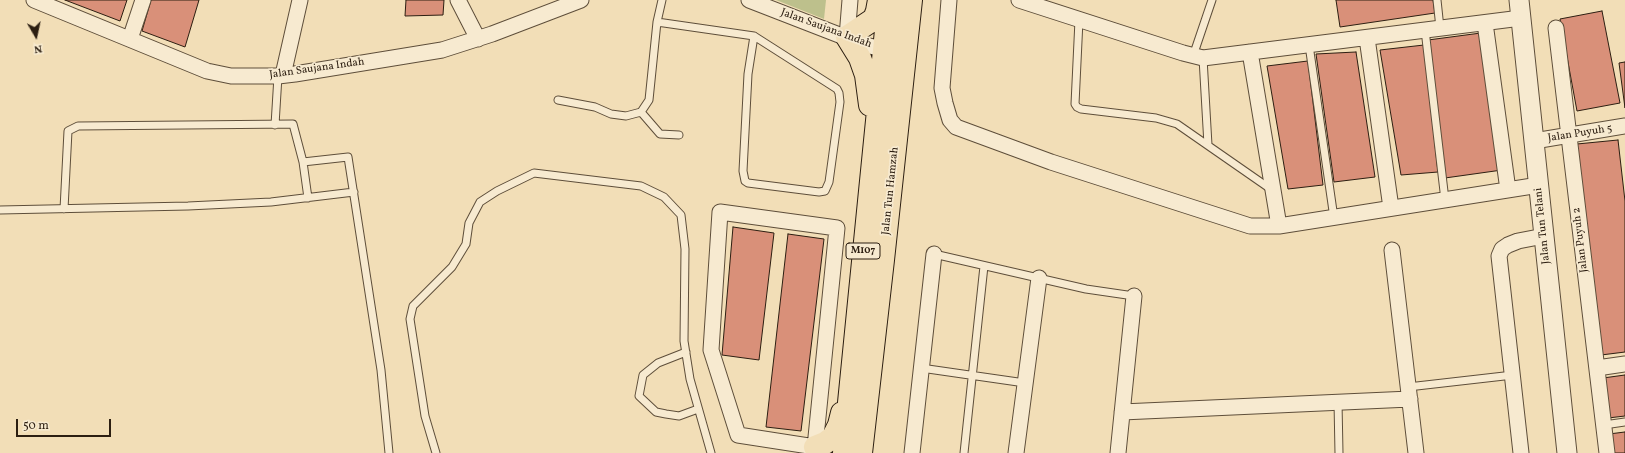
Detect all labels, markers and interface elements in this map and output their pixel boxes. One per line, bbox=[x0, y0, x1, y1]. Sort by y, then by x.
street label: Jalan Saujana Indah bbox=[779, 6, 873, 52]
north arrow bbox=[16, 16, 56, 56]
text: N bbox=[33, 40, 43, 56]
street label: Jalan Saujana Indah bbox=[269, 56, 365, 82]
street label: Jalan Puyuh 5 bbox=[1547, 122, 1613, 146]
street label: Jalan Tun Hamzah bbox=[880, 146, 902, 236]
street label: Jalan Tun Telani bbox=[1532, 187, 1554, 265]
street label: Jalan Puyuh 2 bbox=[1570, 207, 1592, 273]
road number: M107 bbox=[846, 243, 880, 259]
scale bar bbox=[18, 411, 113, 437]
text: 50 m bbox=[23, 418, 49, 434]

